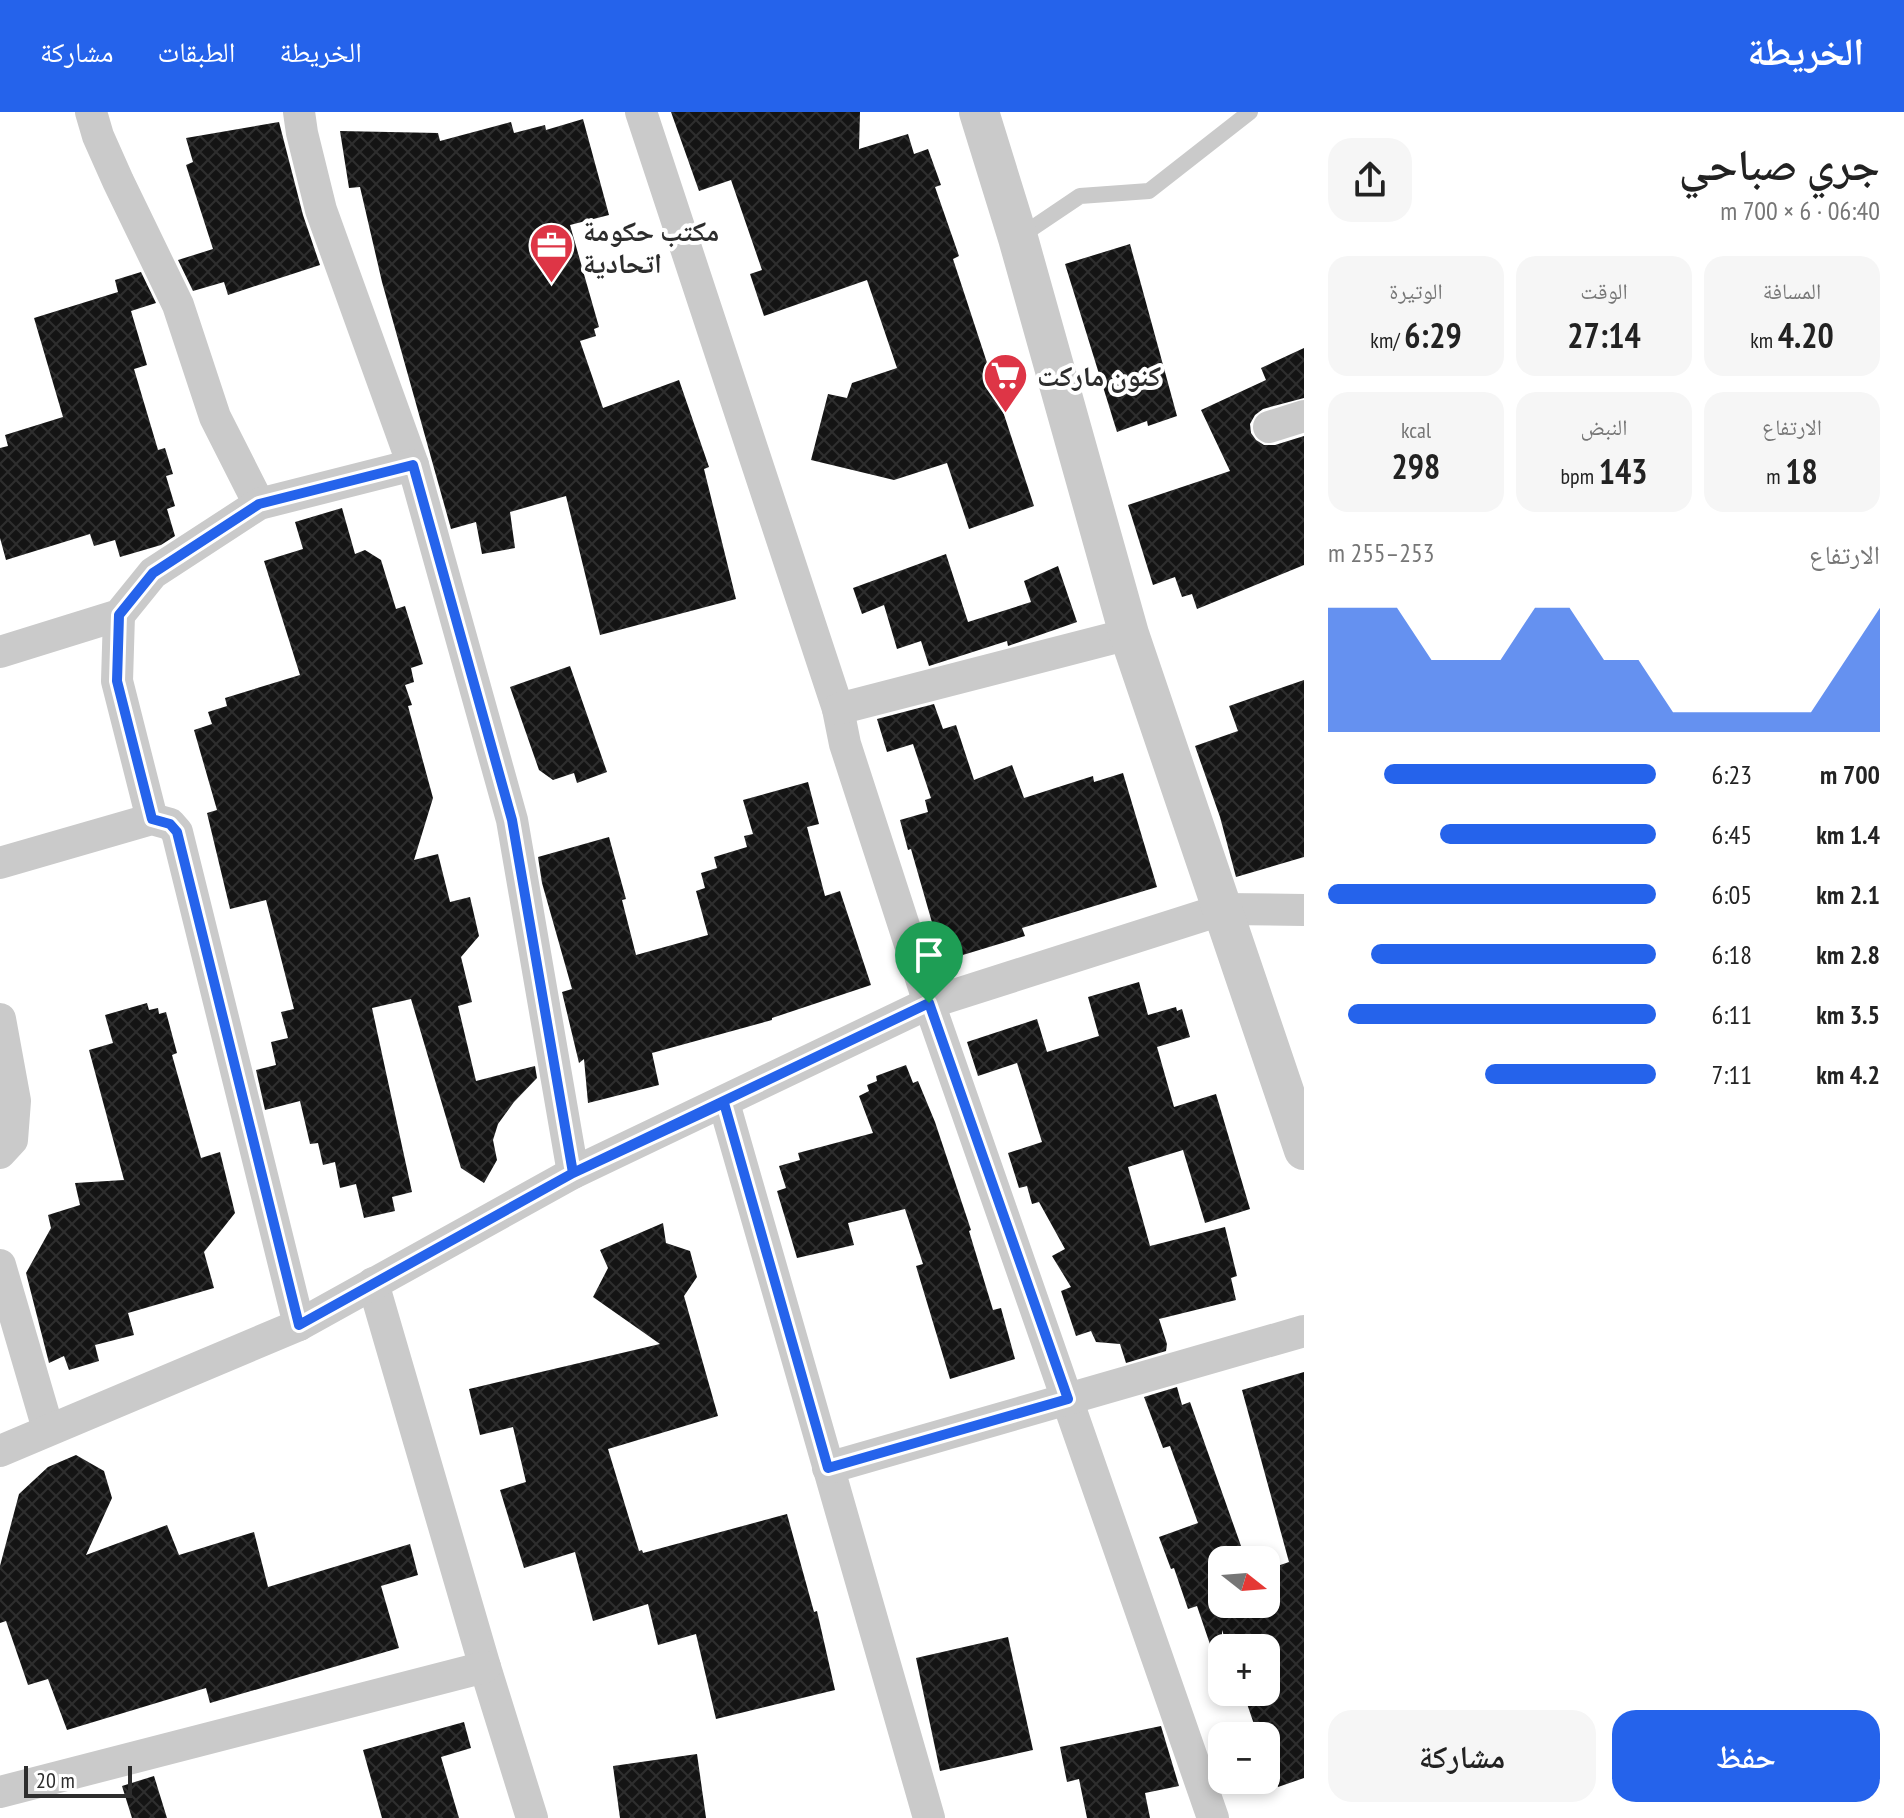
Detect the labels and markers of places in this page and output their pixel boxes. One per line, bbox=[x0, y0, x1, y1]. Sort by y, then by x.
place label: مكتب حكومة اتحادية bbox=[583, 212, 719, 281]
office icon: مكتب حكومة اتحادية bbox=[528, 222, 576, 285]
supermarket icon: كنون ماركت bbox=[982, 351, 1030, 414]
place label: كنون ماركت bbox=[1037, 357, 1161, 394]
pin bbox=[895, 921, 963, 1003]

